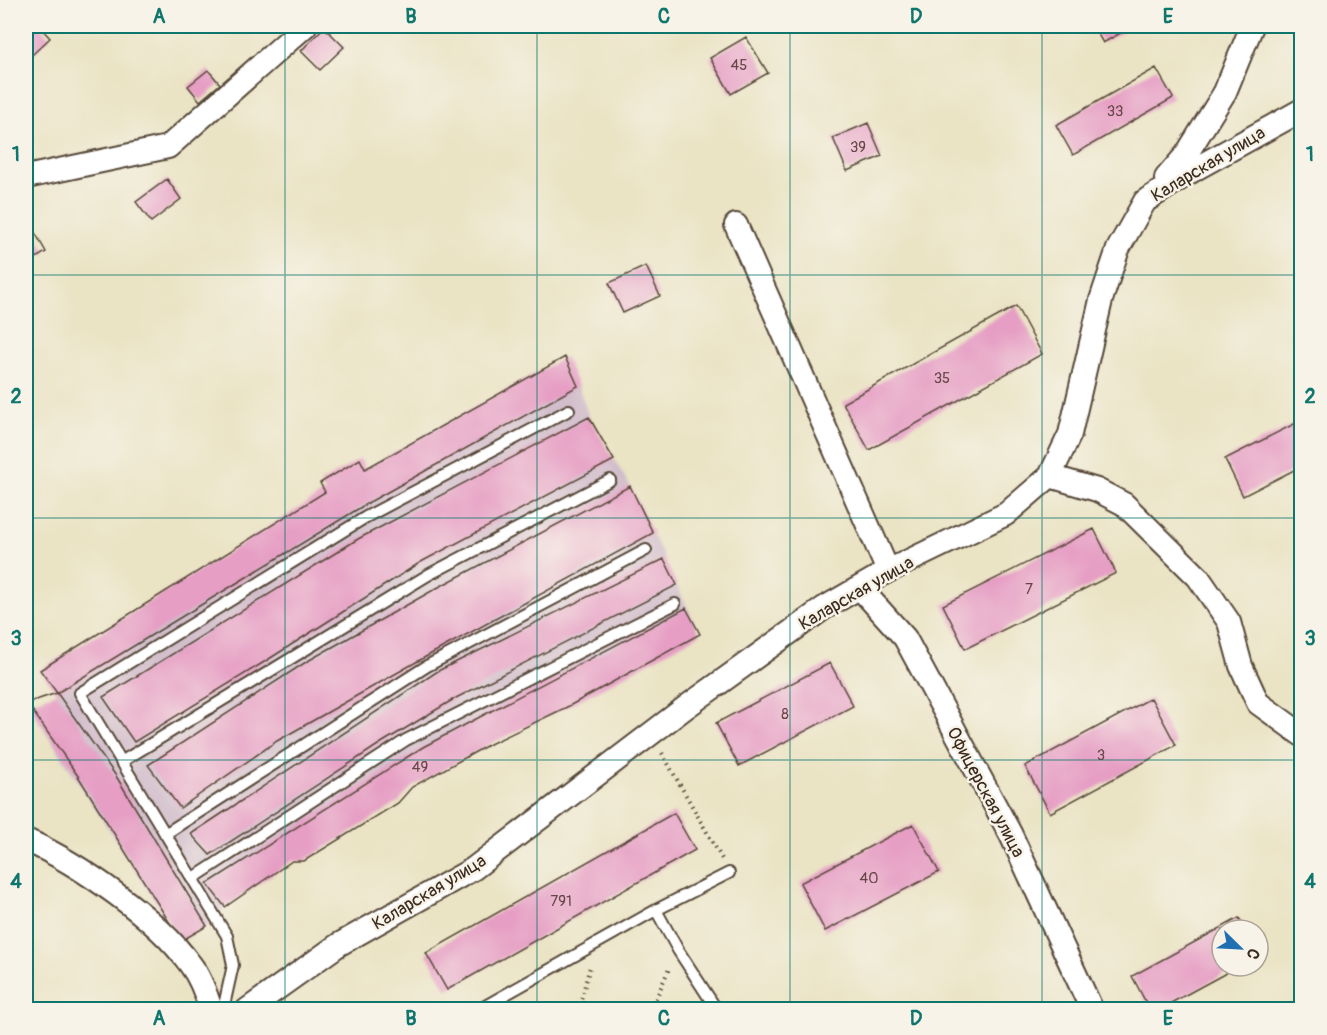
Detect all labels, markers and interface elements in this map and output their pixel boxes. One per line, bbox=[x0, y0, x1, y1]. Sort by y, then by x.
text: A bbox=[153, 4, 166, 29]
text: B bbox=[405, 4, 417, 29]
text: C bbox=[658, 4, 670, 29]
text: D bbox=[910, 4, 923, 29]
text: E bbox=[1163, 4, 1174, 29]
house number: 45 bbox=[731, 56, 747, 75]
house number: 33 bbox=[1107, 102, 1123, 121]
street label: Каларская улица bbox=[1147, 121, 1269, 208]
house number: 39 bbox=[850, 138, 866, 157]
text: 1 bbox=[12, 142, 20, 167]
text: 1 bbox=[1306, 142, 1314, 167]
house number: 35 bbox=[934, 369, 950, 388]
text: 2 bbox=[10, 384, 22, 409]
text: 2 bbox=[1304, 384, 1316, 409]
street label: Каларская улица bbox=[795, 551, 918, 636]
house number: 7 bbox=[1025, 580, 1033, 599]
text: 3 bbox=[10, 626, 22, 651]
text: 3 bbox=[1304, 626, 1316, 651]
house number: 8 bbox=[781, 705, 789, 724]
street label: Офицерская улица bbox=[941, 723, 1030, 862]
house number: 3 bbox=[1097, 746, 1105, 765]
house number: 49 bbox=[412, 758, 428, 777]
street label: Каларская улица bbox=[368, 849, 490, 936]
text: 4 bbox=[10, 869, 22, 894]
house number: 40 bbox=[860, 869, 878, 888]
text: 4 bbox=[1304, 869, 1316, 894]
house number: 791 bbox=[550, 892, 572, 911]
north arrow bbox=[1210, 918, 1270, 978]
text: С bbox=[1242, 945, 1264, 962]
text: A bbox=[153, 1006, 166, 1031]
text: B bbox=[405, 1006, 417, 1031]
text: C bbox=[658, 1006, 670, 1031]
text: D bbox=[910, 1006, 923, 1031]
text: E bbox=[1163, 1006, 1174, 1031]

